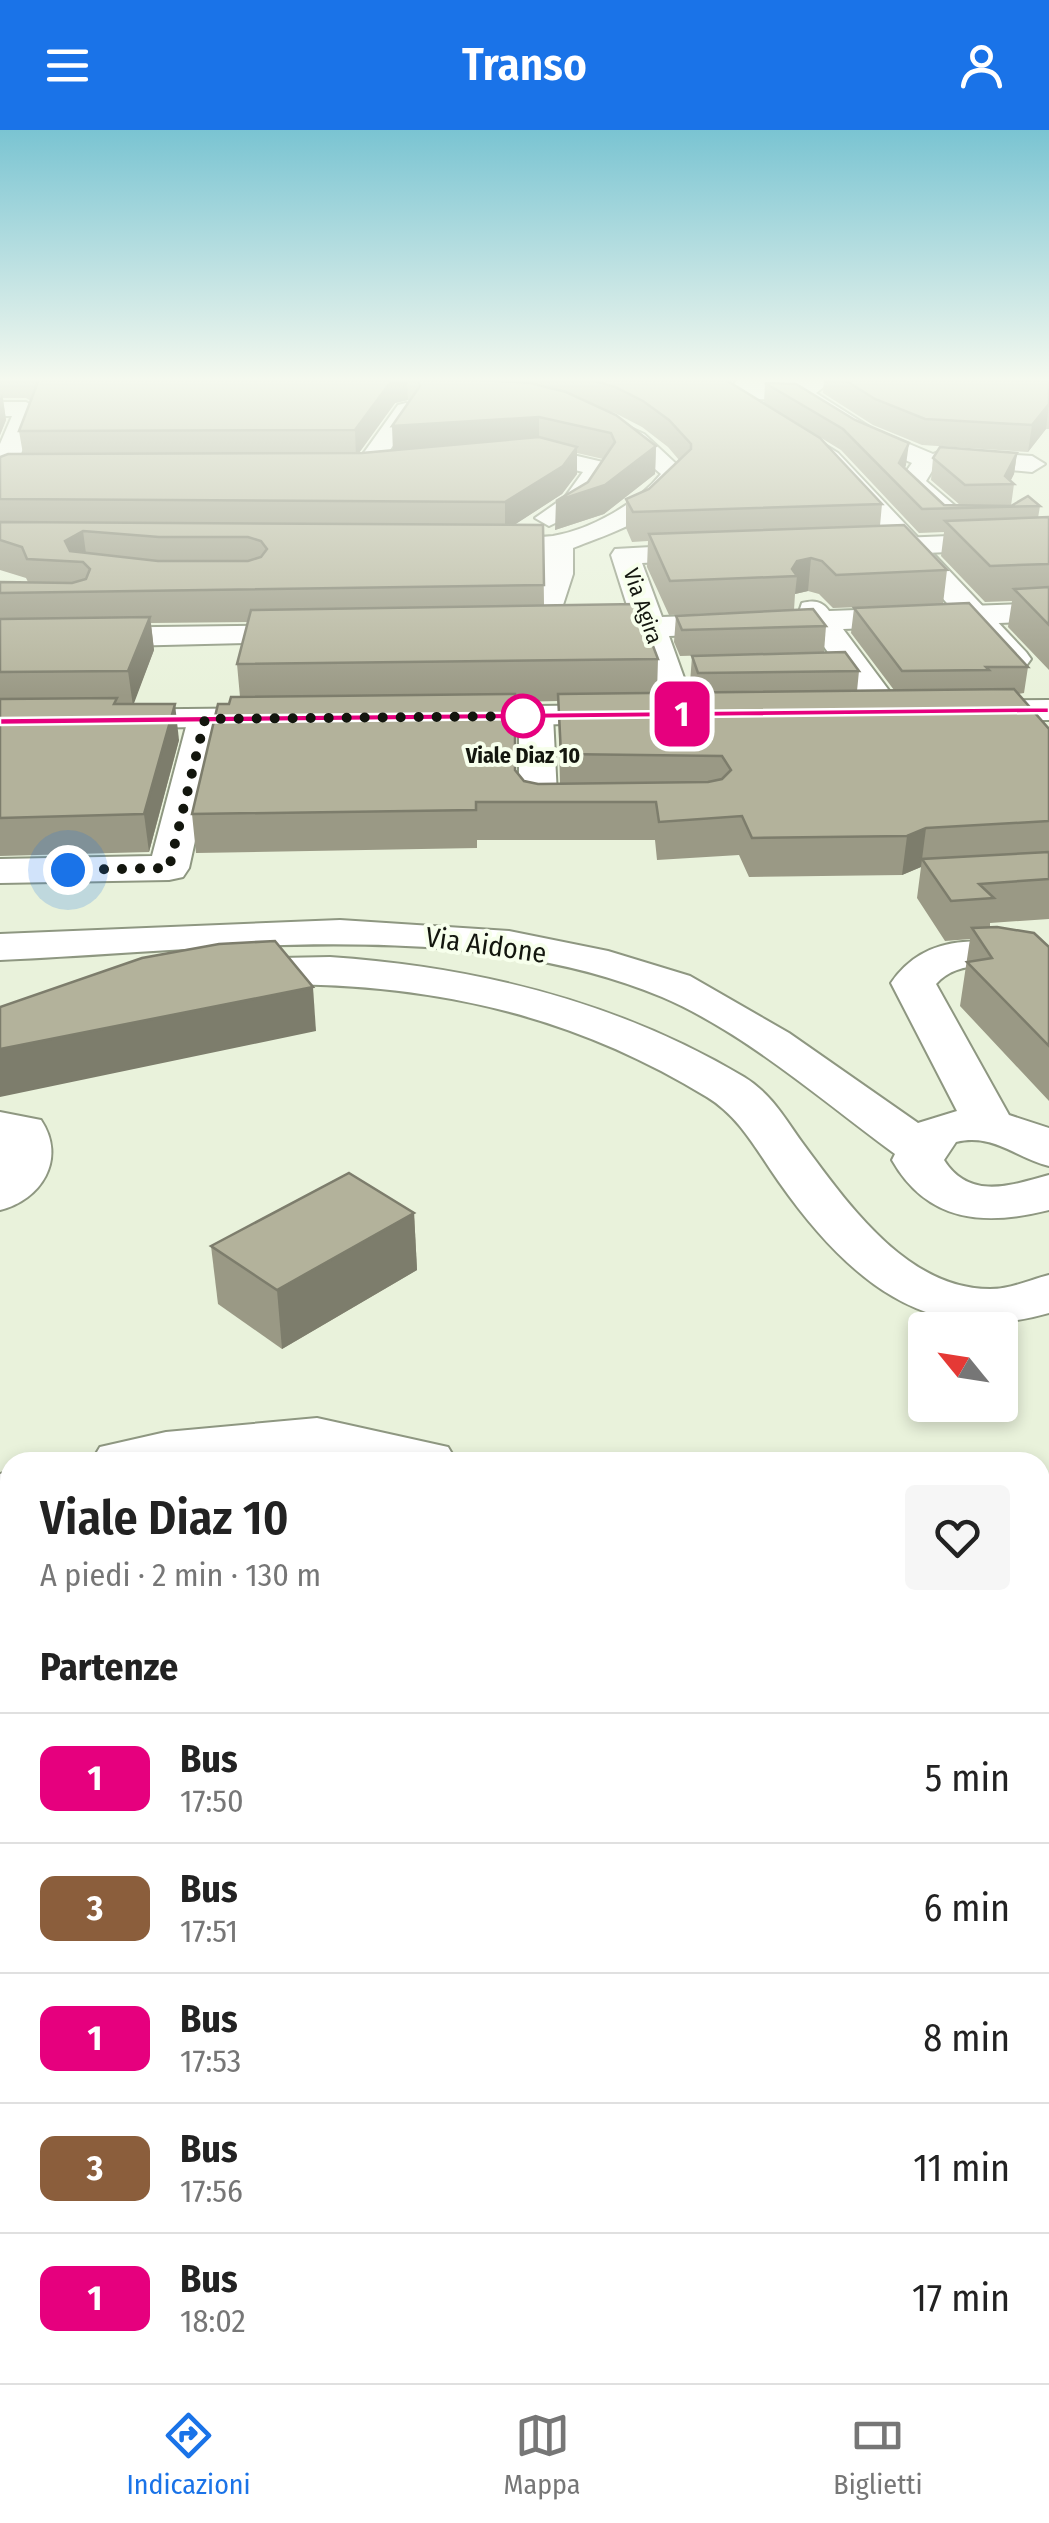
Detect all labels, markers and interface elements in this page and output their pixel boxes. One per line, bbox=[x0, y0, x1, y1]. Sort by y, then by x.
icon: menu bbox=[40, 38, 95, 93]
text: Transo bbox=[462, 38, 587, 92]
icon: person bbox=[954, 38, 1009, 93]
street label: Via Agira bbox=[618, 565, 668, 647]
line badge: 1 bbox=[650, 682, 714, 746]
text: 1 bbox=[675, 693, 689, 735]
marker: Viale Diaz 10 bbox=[502, 695, 544, 737]
place label: Viale Diaz 10 bbox=[465, 742, 580, 769]
your location bbox=[43, 845, 93, 895]
street label: Via Aidone bbox=[423, 920, 549, 970]
north arrow bbox=[908, 1312, 1018, 1422]
map controls bbox=[908, 1312, 1018, 1422]
button: heart bbox=[905, 1485, 1010, 1590]
text: Viale Diaz 10 bbox=[40, 1489, 289, 1547]
text: A piedi · 2 min · 130 m bbox=[40, 1556, 321, 1594]
text: Partenze bbox=[40, 1644, 178, 1690]
text: Bus bbox=[180, 1736, 238, 1782]
text: 5 min bbox=[925, 1755, 1010, 1801]
text: 1 bbox=[88, 1757, 102, 1799]
text: 17:50 bbox=[180, 1782, 244, 1820]
text: Bus bbox=[180, 1866, 238, 1912]
text: 6 min bbox=[923, 1885, 1010, 1931]
text: 3 bbox=[87, 1887, 103, 1929]
text: 17:51 bbox=[180, 1912, 238, 1950]
text: Bus bbox=[180, 1996, 238, 2042]
text: 8 min bbox=[923, 2015, 1010, 2061]
text: 1 bbox=[88, 2017, 102, 2059]
text: 17:53 bbox=[180, 2042, 241, 2080]
text: Bus bbox=[180, 2126, 238, 2172]
text: 11 min bbox=[913, 2145, 1010, 2191]
text: 3 bbox=[87, 2147, 103, 2189]
text: 17:56 bbox=[180, 2172, 243, 2210]
text: Bus bbox=[180, 2256, 238, 2302]
text: 17 min bbox=[912, 2275, 1010, 2321]
text: 1 bbox=[88, 2277, 102, 2319]
text: 18:02 bbox=[180, 2302, 246, 2340]
tab: Indicazioni bbox=[126, 2408, 251, 2501]
tab: Mappa bbox=[504, 2408, 580, 2501]
tab: Biglietti bbox=[833, 2408, 923, 2501]

